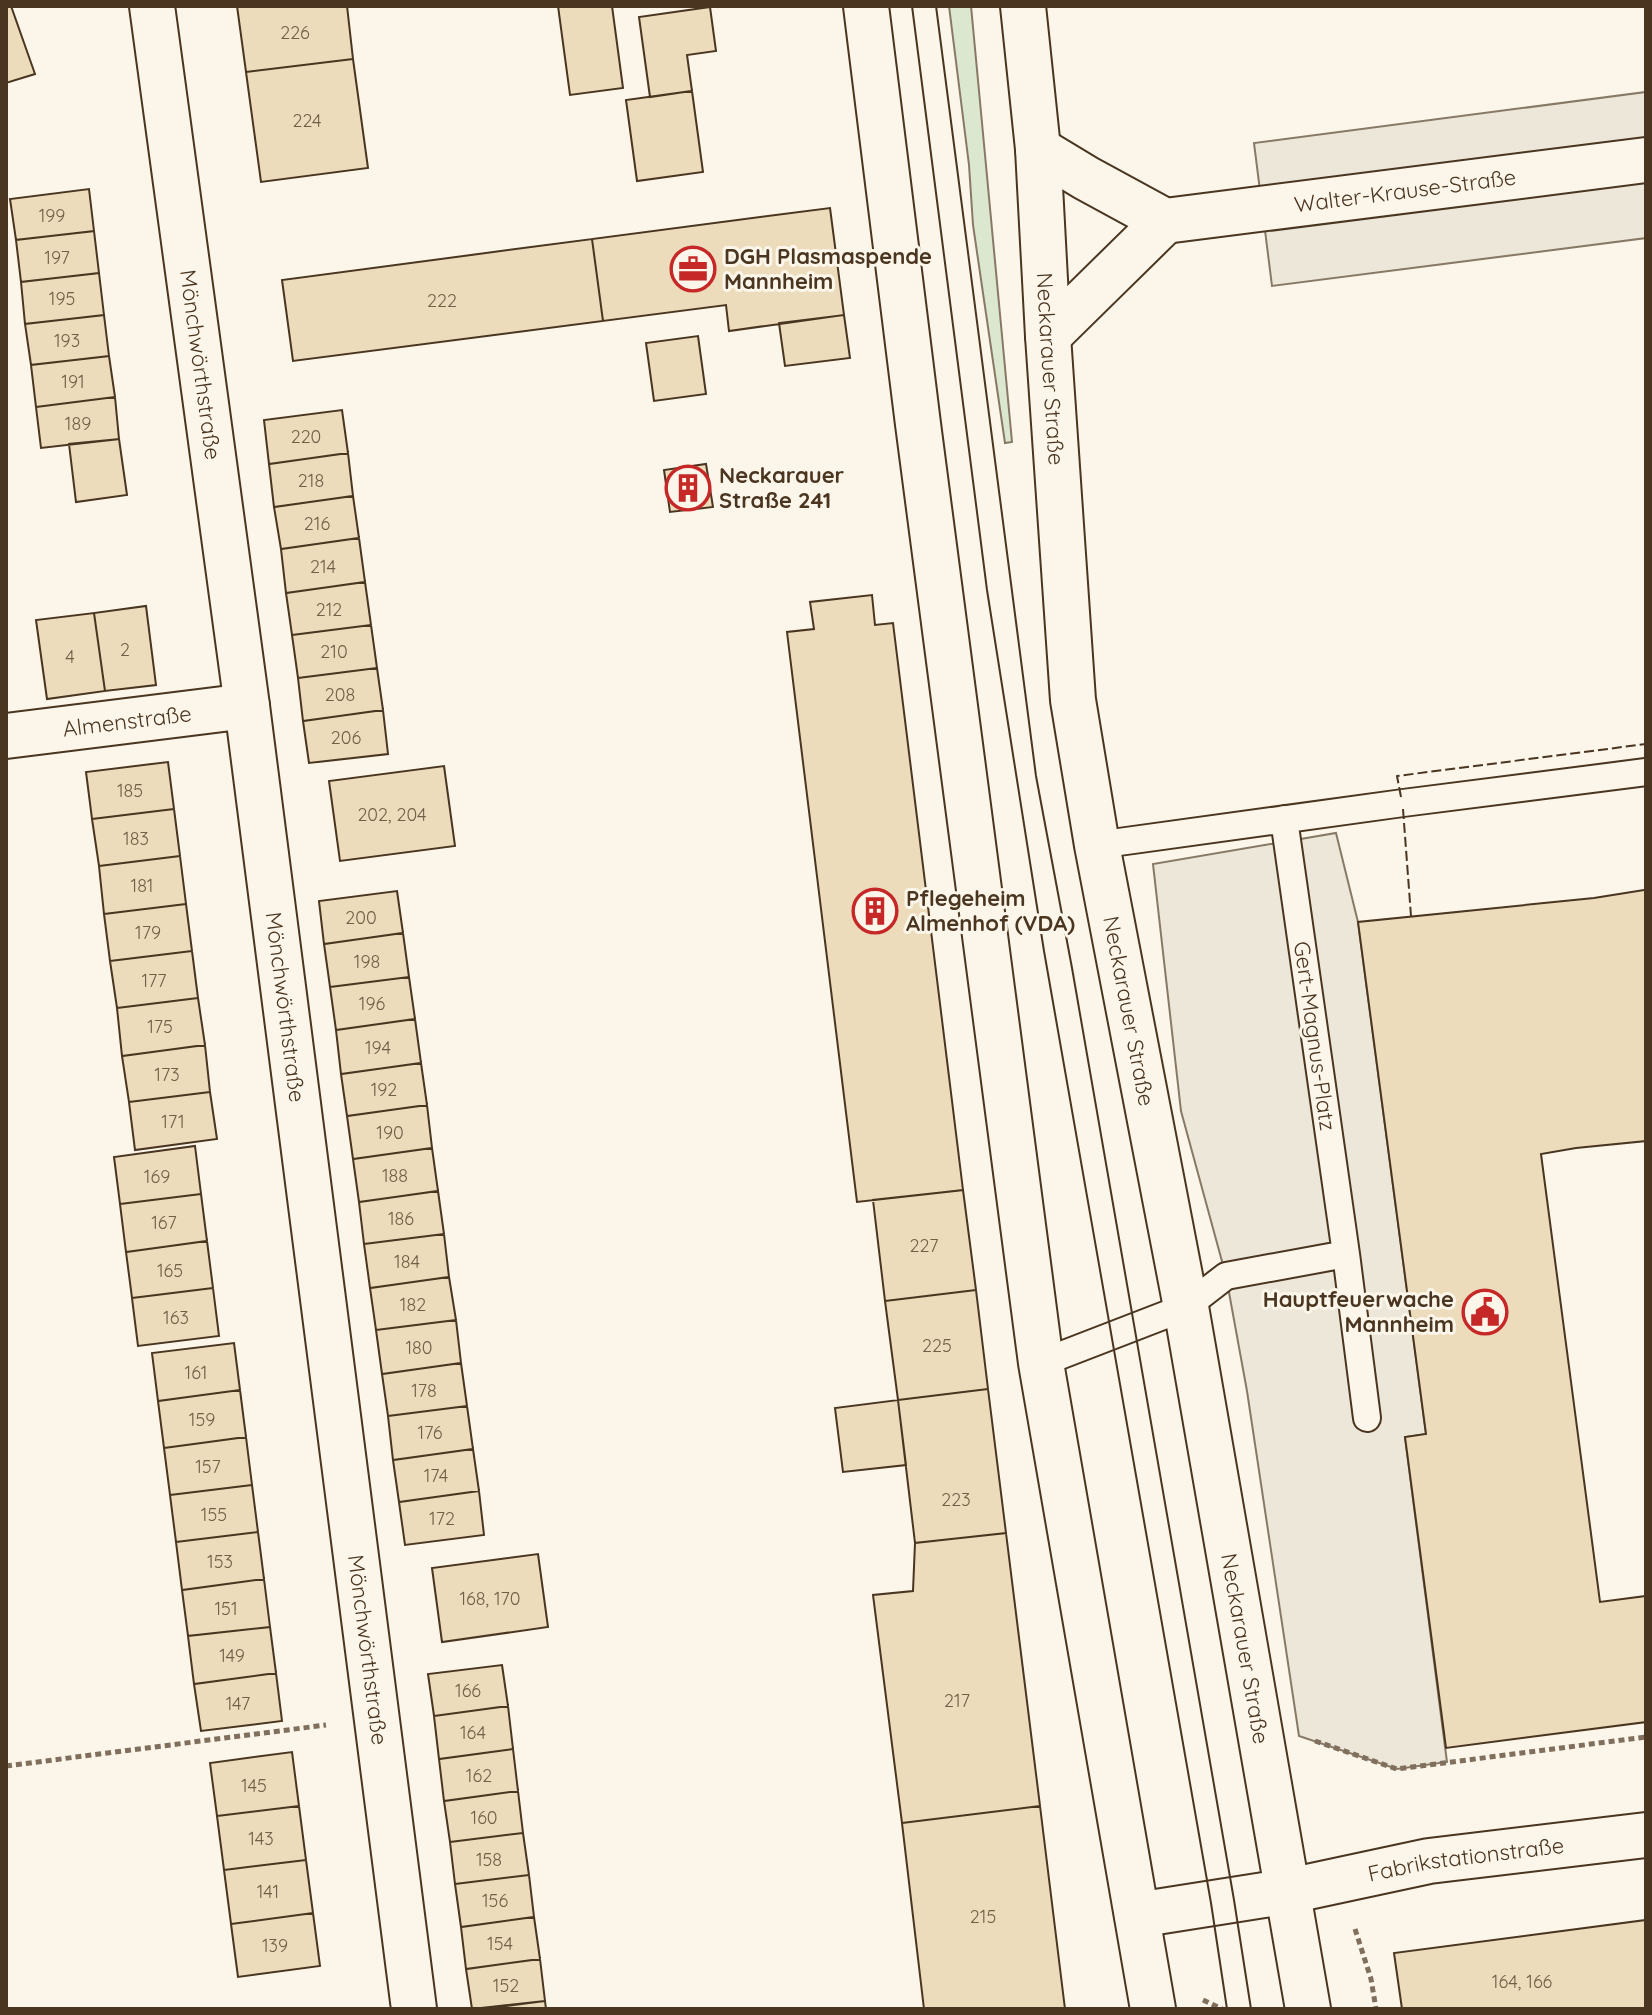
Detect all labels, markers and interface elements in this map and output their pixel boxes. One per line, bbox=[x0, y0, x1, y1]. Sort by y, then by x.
house number: 226 bbox=[280, 21, 310, 44]
house number: 224 bbox=[292, 109, 322, 132]
street label: Walter-Krause-Straße bbox=[1292, 163, 1518, 218]
house number: 199 bbox=[39, 204, 65, 227]
place label: DGH Plasmaspende Mannheim bbox=[724, 242, 932, 295]
office icon: DGH Plasmaspende Mannheim bbox=[669, 245, 717, 293]
house number: 197 bbox=[44, 246, 70, 269]
street label: Mönchwörthstraße bbox=[174, 268, 227, 462]
street label: Neckarauer Straße bbox=[1031, 272, 1071, 466]
house number: 195 bbox=[49, 287, 75, 310]
house number: 222 bbox=[427, 289, 457, 312]
house number: 193 bbox=[54, 329, 80, 352]
house number: 191 bbox=[61, 370, 85, 393]
house number: 189 bbox=[65, 412, 91, 435]
house number: 220 bbox=[291, 425, 321, 448]
place label: Neckarauer Straße 241 bbox=[719, 461, 845, 514]
building icon: Neckarauer Straße 241 bbox=[664, 464, 712, 512]
house number: 218 bbox=[298, 469, 324, 492]
house number: 216 bbox=[304, 512, 330, 535]
house number: 214 bbox=[310, 555, 336, 578]
house number: 212 bbox=[316, 598, 342, 621]
house number: 2 bbox=[120, 638, 130, 661]
house number: 210 bbox=[320, 640, 348, 663]
house number: 4 bbox=[65, 645, 75, 668]
house number: 208 bbox=[325, 683, 355, 706]
street label: Almenstraße bbox=[61, 699, 193, 743]
house number: 206 bbox=[331, 726, 361, 749]
house number: 185 bbox=[117, 779, 143, 802]
house number: 202, 204 bbox=[357, 803, 427, 826]
house number: 183 bbox=[123, 827, 149, 850]
house number: 181 bbox=[130, 874, 154, 897]
place label: Pflegeheim Almenhof (VDA) bbox=[906, 884, 1075, 937]
building icon: Pflegeheim Almenhof (VDA) bbox=[851, 887, 899, 935]
house number: 200 bbox=[345, 906, 377, 929]
street label: Mönchwörthstraße bbox=[260, 910, 312, 1104]
street label: Neckarauer Straße bbox=[1097, 914, 1161, 1108]
house number: 179 bbox=[135, 921, 161, 944]
street label: Gert-Magnus-Platz bbox=[1288, 939, 1342, 1133]
house number: 198 bbox=[354, 950, 380, 973]
house number: 177 bbox=[141, 969, 167, 992]
house number: 196 bbox=[359, 992, 386, 1015]
house number: 175 bbox=[147, 1015, 173, 1038]
house number: 194 bbox=[365, 1036, 391, 1059]
house number: 173 bbox=[154, 1063, 180, 1086]
house number: 192 bbox=[371, 1078, 397, 1101]
house number: 171 bbox=[161, 1110, 185, 1133]
house number: 190 bbox=[376, 1121, 404, 1144]
house number: 188 bbox=[382, 1164, 408, 1187]
house number: 169 bbox=[144, 1165, 170, 1188]
house number: 186 bbox=[388, 1207, 414, 1230]
house number: 167 bbox=[151, 1211, 177, 1234]
house number: 227 bbox=[910, 1234, 938, 1257]
house number: 184 bbox=[394, 1250, 420, 1273]
house number: 165 bbox=[157, 1259, 183, 1282]
place label: Hauptfeuerwache Mannheim bbox=[1263, 1285, 1454, 1338]
public building icon: Hauptfeuerwache Mannheim bbox=[1461, 1288, 1509, 1336]
house number: 182 bbox=[400, 1293, 426, 1316]
house number: 163 bbox=[163, 1306, 189, 1329]
house number: 225 bbox=[922, 1334, 952, 1357]
house number: 180 bbox=[405, 1336, 433, 1359]
house number: 161 bbox=[185, 1361, 207, 1384]
house number: 178 bbox=[411, 1379, 437, 1402]
house number: 159 bbox=[189, 1408, 215, 1431]
house number: 176 bbox=[417, 1421, 443, 1444]
house number: 157 bbox=[195, 1455, 221, 1478]
house number: 174 bbox=[424, 1464, 448, 1487]
house number: 223 bbox=[941, 1488, 971, 1511]
house number: 155 bbox=[201, 1503, 227, 1526]
house number: 172 bbox=[429, 1507, 455, 1530]
house number: 153 bbox=[207, 1550, 233, 1573]
street label: Neckarauer Straße bbox=[1215, 1551, 1276, 1746]
street label: Mönchwörthstraße bbox=[342, 1553, 394, 1747]
house number: 168, 170 bbox=[459, 1587, 521, 1610]
house number: 151 bbox=[214, 1597, 238, 1620]
house number: 149 bbox=[219, 1644, 245, 1667]
house number: 166 bbox=[455, 1679, 481, 1702]
house number: 217 bbox=[944, 1689, 970, 1712]
house number: 147 bbox=[226, 1692, 250, 1715]
house number: 164 bbox=[460, 1721, 486, 1744]
house number: 162 bbox=[466, 1764, 492, 1787]
house number: 145 bbox=[241, 1774, 267, 1797]
house number: 160 bbox=[470, 1806, 498, 1829]
house number: 143 bbox=[248, 1827, 274, 1850]
street label: Fabrikstationstraße bbox=[1365, 1831, 1566, 1888]
house number: 158 bbox=[476, 1848, 502, 1871]
house number: 141 bbox=[257, 1880, 279, 1903]
house number: 156 bbox=[482, 1889, 508, 1912]
house number: 215 bbox=[970, 1905, 996, 1928]
house number: 154 bbox=[487, 1932, 513, 1955]
house number: 139 bbox=[262, 1934, 288, 1957]
house number: 164, 166 bbox=[1492, 1970, 1553, 1993]
house number: 152 bbox=[493, 1974, 519, 1997]

